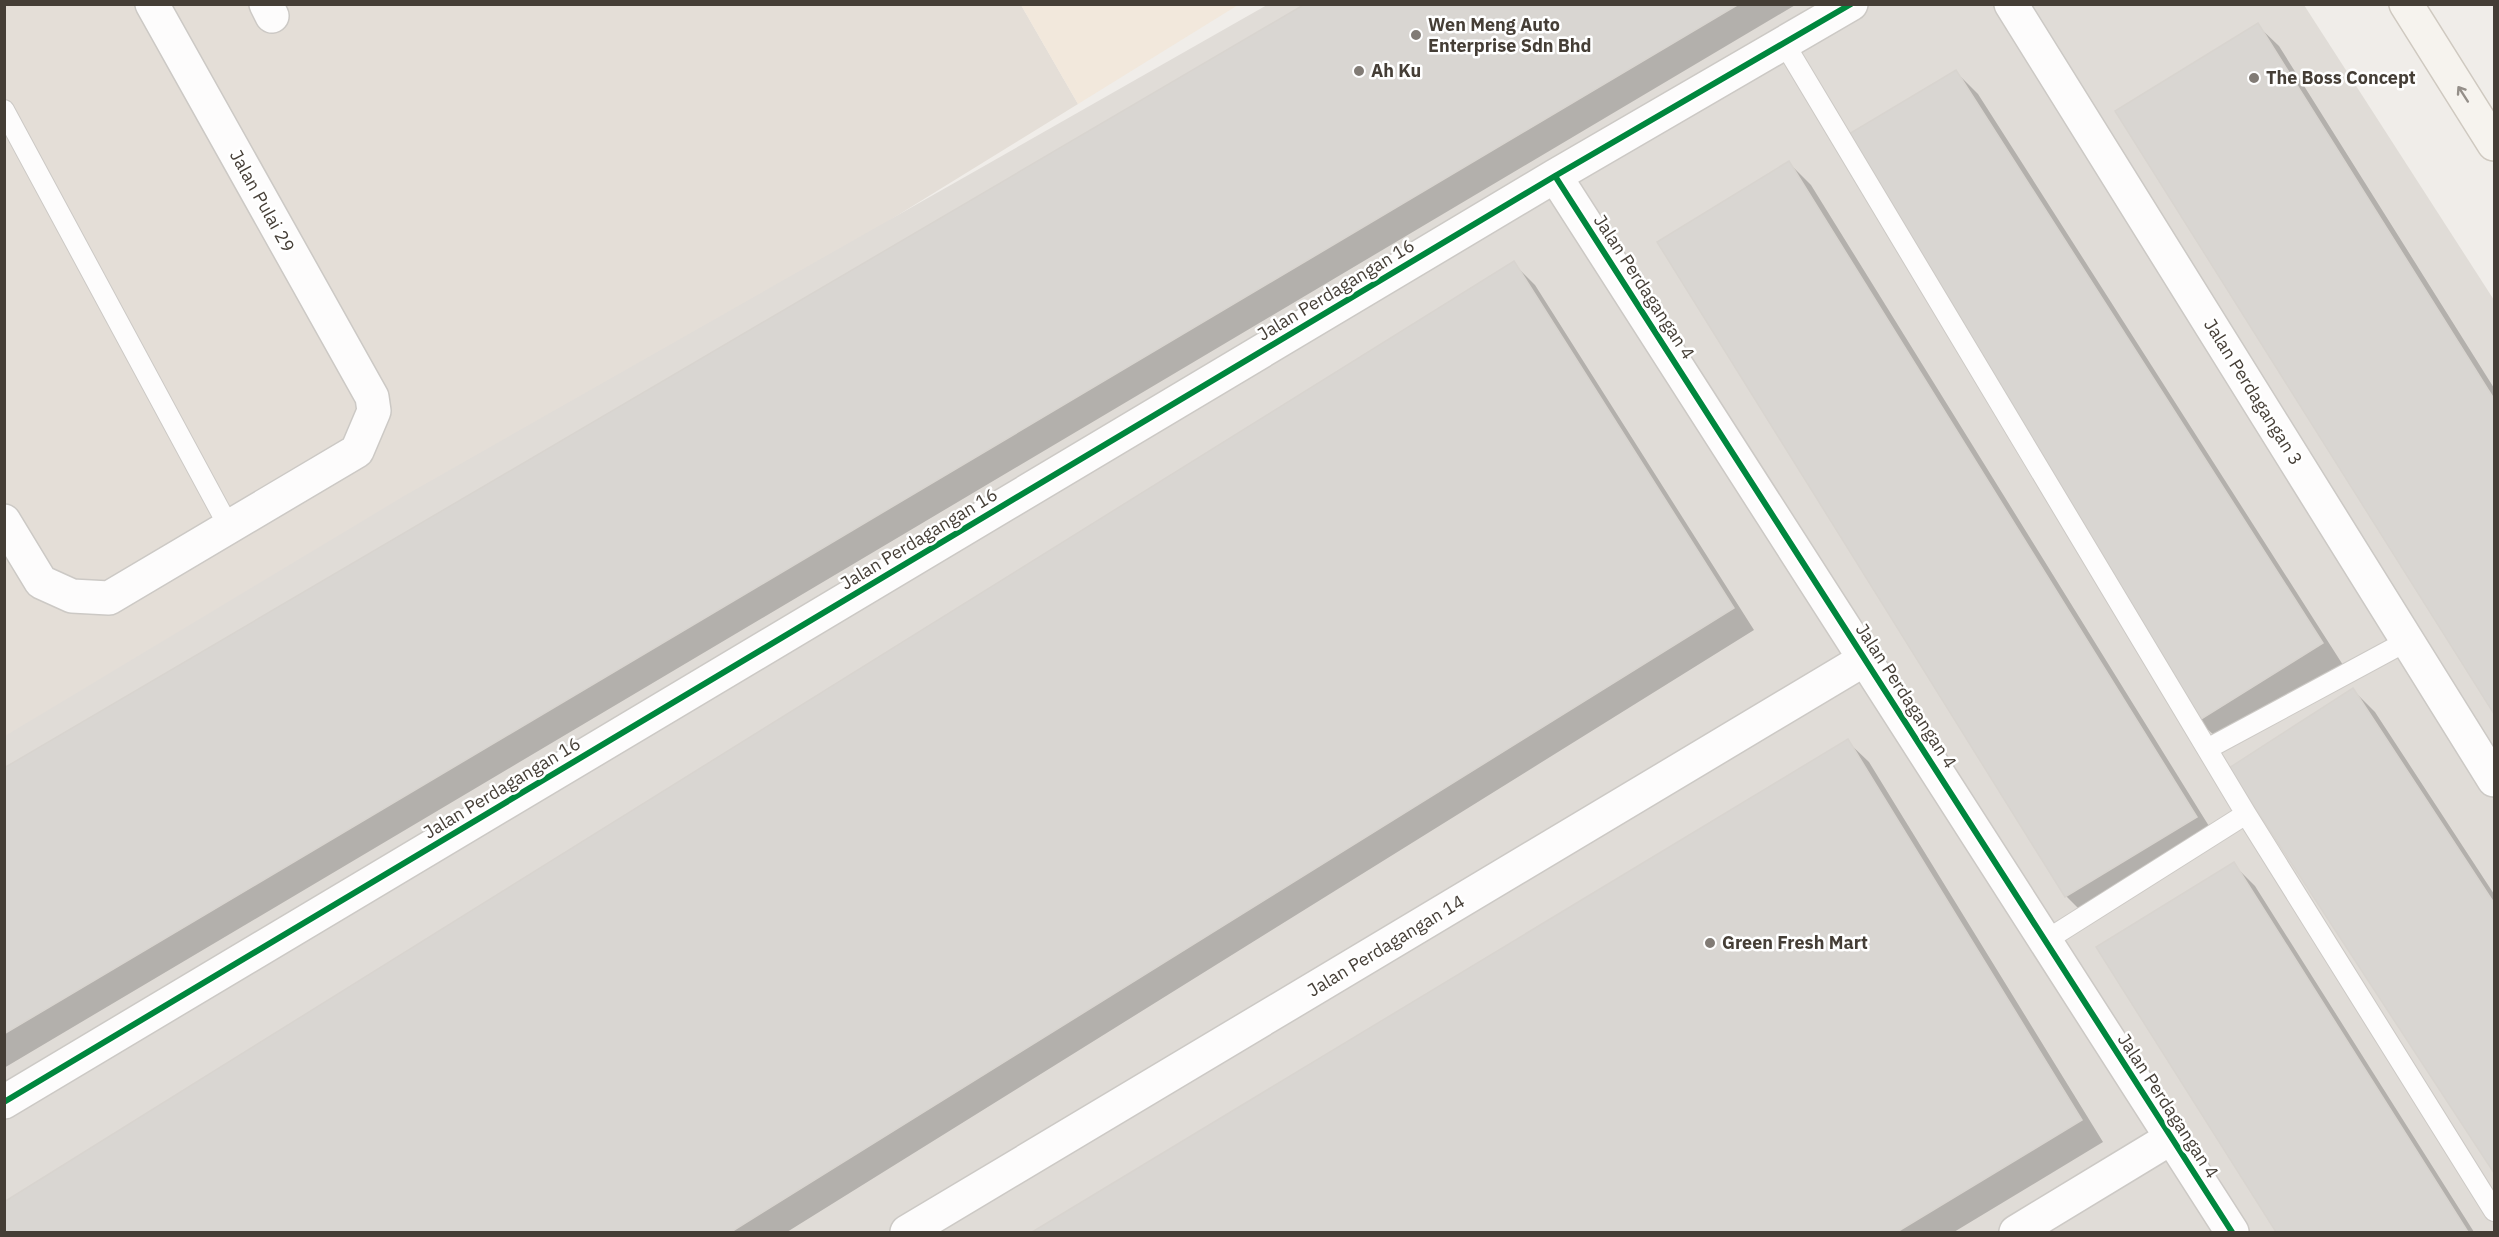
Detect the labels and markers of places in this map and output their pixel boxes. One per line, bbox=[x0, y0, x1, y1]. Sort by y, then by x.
place label: Wen Meng Auto Enterprise Sdn Bhd bbox=[1428, 13, 1592, 57]
marker: Wen Meng Auto Enterprise Sdn Bhd bbox=[1409, 28, 1423, 42]
place label: Ah Ku bbox=[1371, 59, 1421, 82]
marker: Ah Ku bbox=[1352, 64, 1366, 78]
place label: The Boss Concept bbox=[2266, 66, 2416, 89]
marker: The Boss Concept bbox=[2247, 71, 2261, 85]
place label: Green Fresh Mart bbox=[1722, 931, 1868, 954]
marker: Green Fresh Mart bbox=[1703, 936, 1717, 950]

